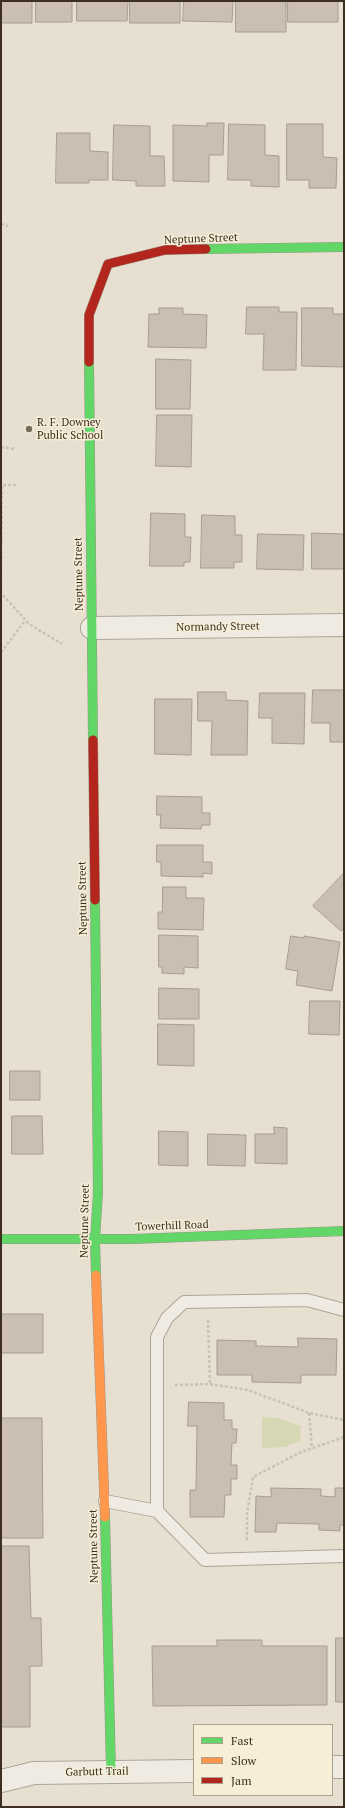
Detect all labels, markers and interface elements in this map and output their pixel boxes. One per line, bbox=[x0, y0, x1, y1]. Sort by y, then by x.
street label: Neptune Street bbox=[164, 231, 238, 247]
place label: R. F. Downey Public School bbox=[37, 416, 103, 442]
marker: R. F. Downey Public School bbox=[24, 424, 34, 434]
street label: Neptune Street bbox=[72, 537, 86, 611]
street label: Normandy Street bbox=[176, 620, 260, 634]
street label: Neptune Street bbox=[76, 861, 90, 935]
street label: Neptune Street bbox=[78, 1184, 92, 1258]
street label: Towerhill Road bbox=[135, 1218, 209, 1234]
street label: Neptune Street bbox=[87, 1509, 101, 1583]
legend bbox=[193, 1724, 333, 1796]
text: Fast bbox=[231, 1733, 253, 1748]
text: Slow bbox=[231, 1753, 256, 1768]
street label: Garbutt Trail bbox=[65, 1765, 129, 1779]
text: Jam bbox=[231, 1773, 252, 1788]

